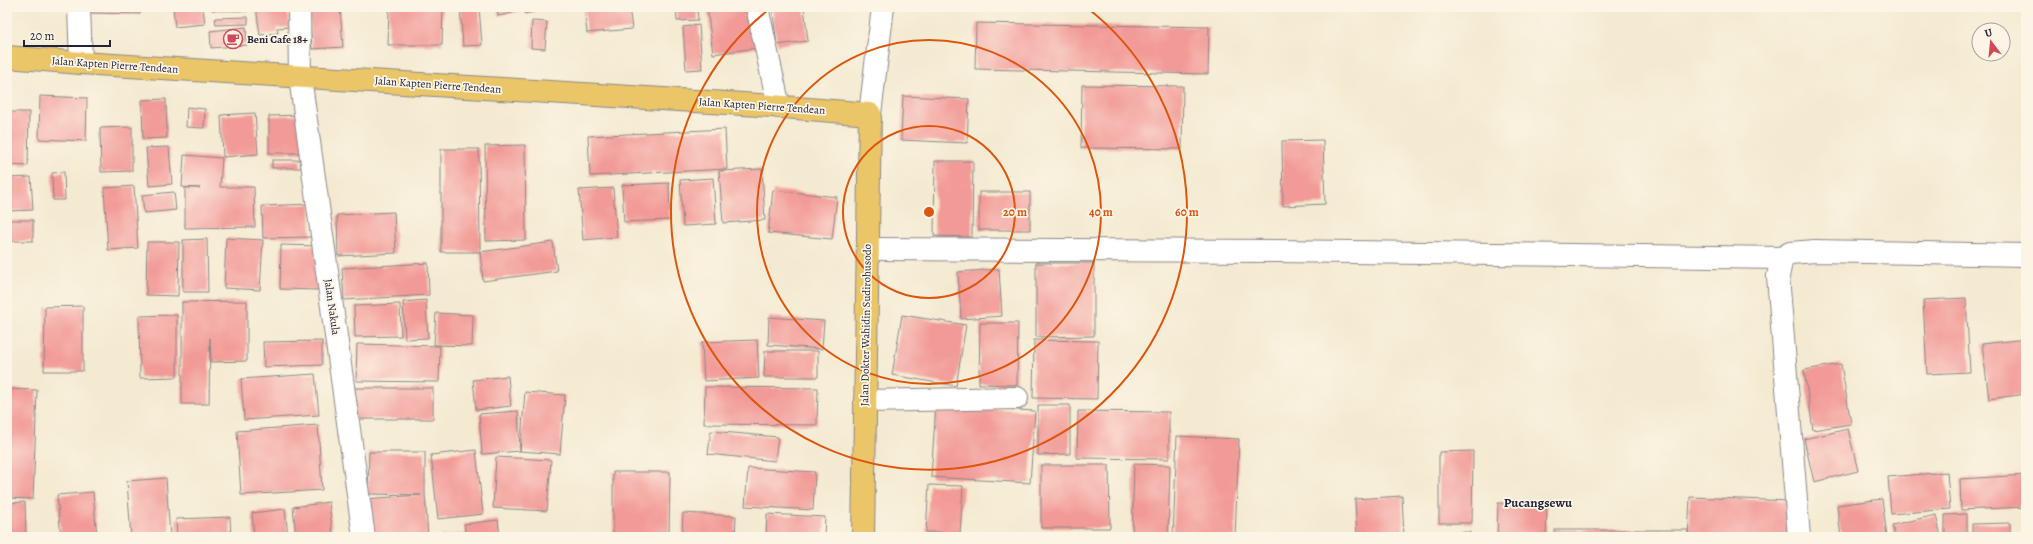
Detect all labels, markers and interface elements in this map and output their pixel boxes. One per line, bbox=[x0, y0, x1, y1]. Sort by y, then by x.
scale bar bbox=[24, 22, 110, 48]
north arrow bbox=[1971, 22, 2011, 62]
text: U bbox=[1983, 24, 1995, 41]
text: 20 m bbox=[30, 28, 54, 44]
cafe icon: Beni Cafe 18+ bbox=[222, 28, 244, 50]
place label: Beni Cafe 18+ bbox=[247, 32, 308, 47]
street label: Jalan Kapten Pierre Tendean bbox=[51, 53, 179, 77]
street label: Jalan Kapten Pierre Tendean bbox=[374, 73, 502, 97]
street label: Jalan Kapten Pierre Tendean bbox=[698, 94, 826, 118]
text: 20 m bbox=[1003, 204, 1027, 220]
text: 40 m bbox=[1089, 204, 1113, 220]
text: 60 m bbox=[1175, 204, 1199, 220]
centre of rings bbox=[922, 205, 936, 219]
street label: Jalan Dokter Wahidin Sudirohusodo bbox=[857, 243, 875, 406]
street label: Jalan Nakula bbox=[321, 278, 343, 337]
district label: Pucangsewu bbox=[1504, 494, 1573, 511]

